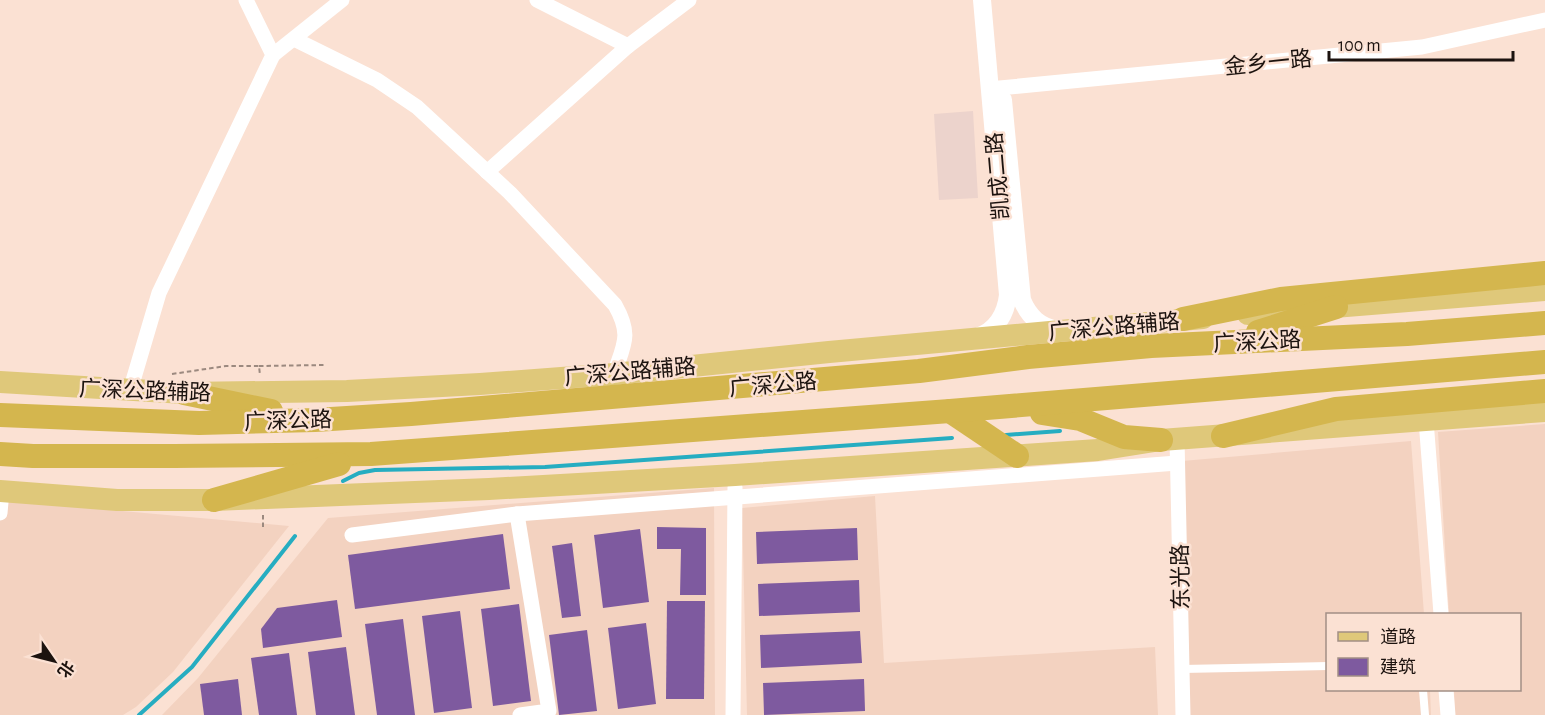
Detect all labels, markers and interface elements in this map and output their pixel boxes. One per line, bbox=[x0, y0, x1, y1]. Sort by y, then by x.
scale bar bbox=[1329, 24, 1514, 62]
text: 100 m bbox=[1338, 37, 1381, 55]
street label: 金乡一路 bbox=[1223, 46, 1313, 79]
street label: 凯成二路 bbox=[982, 131, 1013, 221]
street label: 广深公路辅路 bbox=[1047, 309, 1181, 344]
street label: 广深公路 bbox=[1212, 328, 1302, 355]
street label: 广深公路辅路 bbox=[563, 354, 697, 389]
street label: 广深公路 bbox=[728, 369, 818, 400]
street label: 广深公路辅路 bbox=[79, 377, 211, 404]
street label: 广深公路 bbox=[244, 407, 332, 434]
street label: 东光路 bbox=[1168, 544, 1193, 610]
legend bbox=[1326, 613, 1521, 691]
text: 道路 bbox=[1380, 627, 1416, 647]
north arrow bbox=[24, 631, 84, 691]
text: 建筑 bbox=[1380, 657, 1416, 677]
text: 北 bbox=[54, 658, 77, 681]

